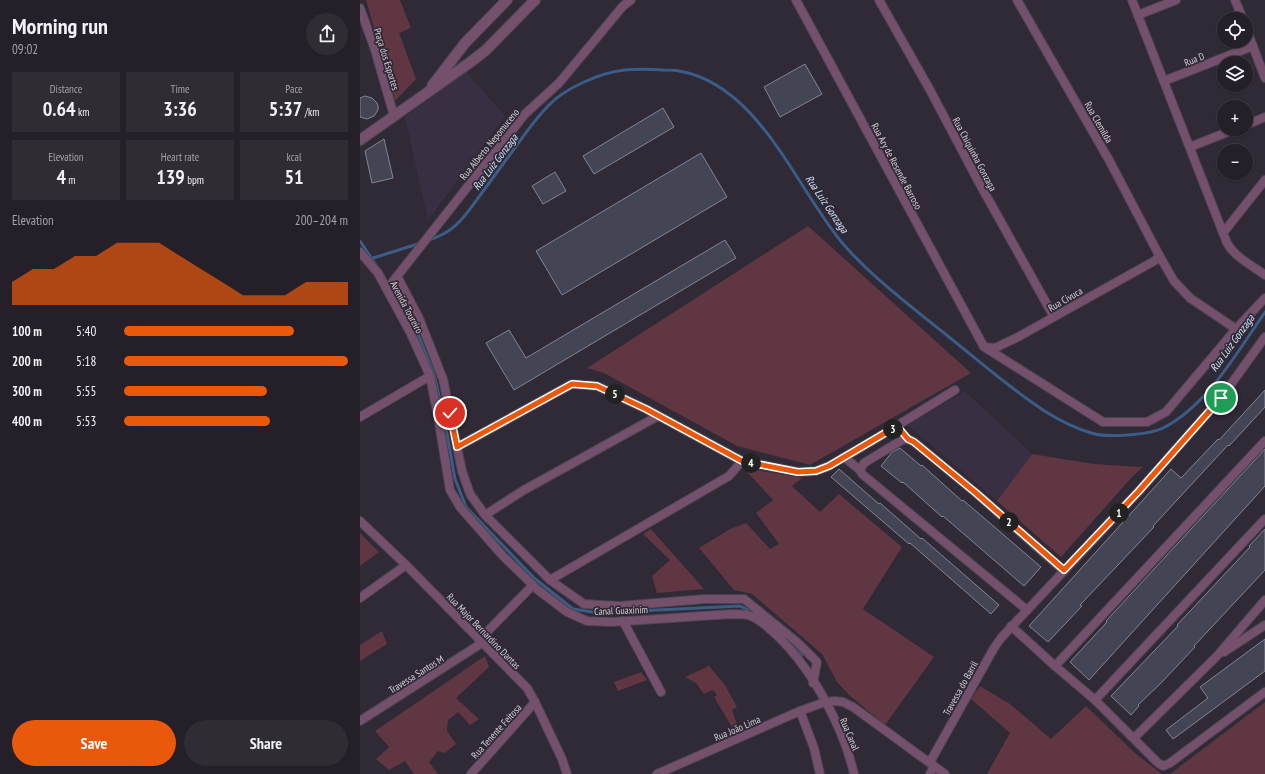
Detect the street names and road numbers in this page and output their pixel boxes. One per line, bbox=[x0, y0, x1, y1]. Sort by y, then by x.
street label: Praça dos Esportes bbox=[371, 26, 402, 92]
street label: Rua D bbox=[1182, 50, 1206, 69]
street label: Rua Clemilda bbox=[1082, 99, 1116, 145]
street label: Rua Alberto Nepomuceno bbox=[457, 106, 522, 183]
street label: Rua Chiquinha Gonzaga bbox=[950, 115, 999, 193]
street label: Rua Ary de Resende Barroso bbox=[868, 121, 925, 212]
street label: Avenida Toureiro bbox=[387, 279, 426, 336]
street label: Rua Civuca bbox=[1046, 284, 1085, 315]
street label: Rua Major Bernardino Dantas bbox=[444, 591, 524, 673]
street label: Canal Guaxinim bbox=[594, 603, 648, 618]
street label: Travessa Santos M bbox=[386, 652, 446, 697]
street label: Travessa do Barril bbox=[940, 658, 981, 718]
street label: Rua Tenente Feitosa bbox=[468, 701, 524, 761]
street label: Rua João Lima bbox=[712, 713, 762, 744]
street label: Rua Canal bbox=[837, 716, 863, 753]

